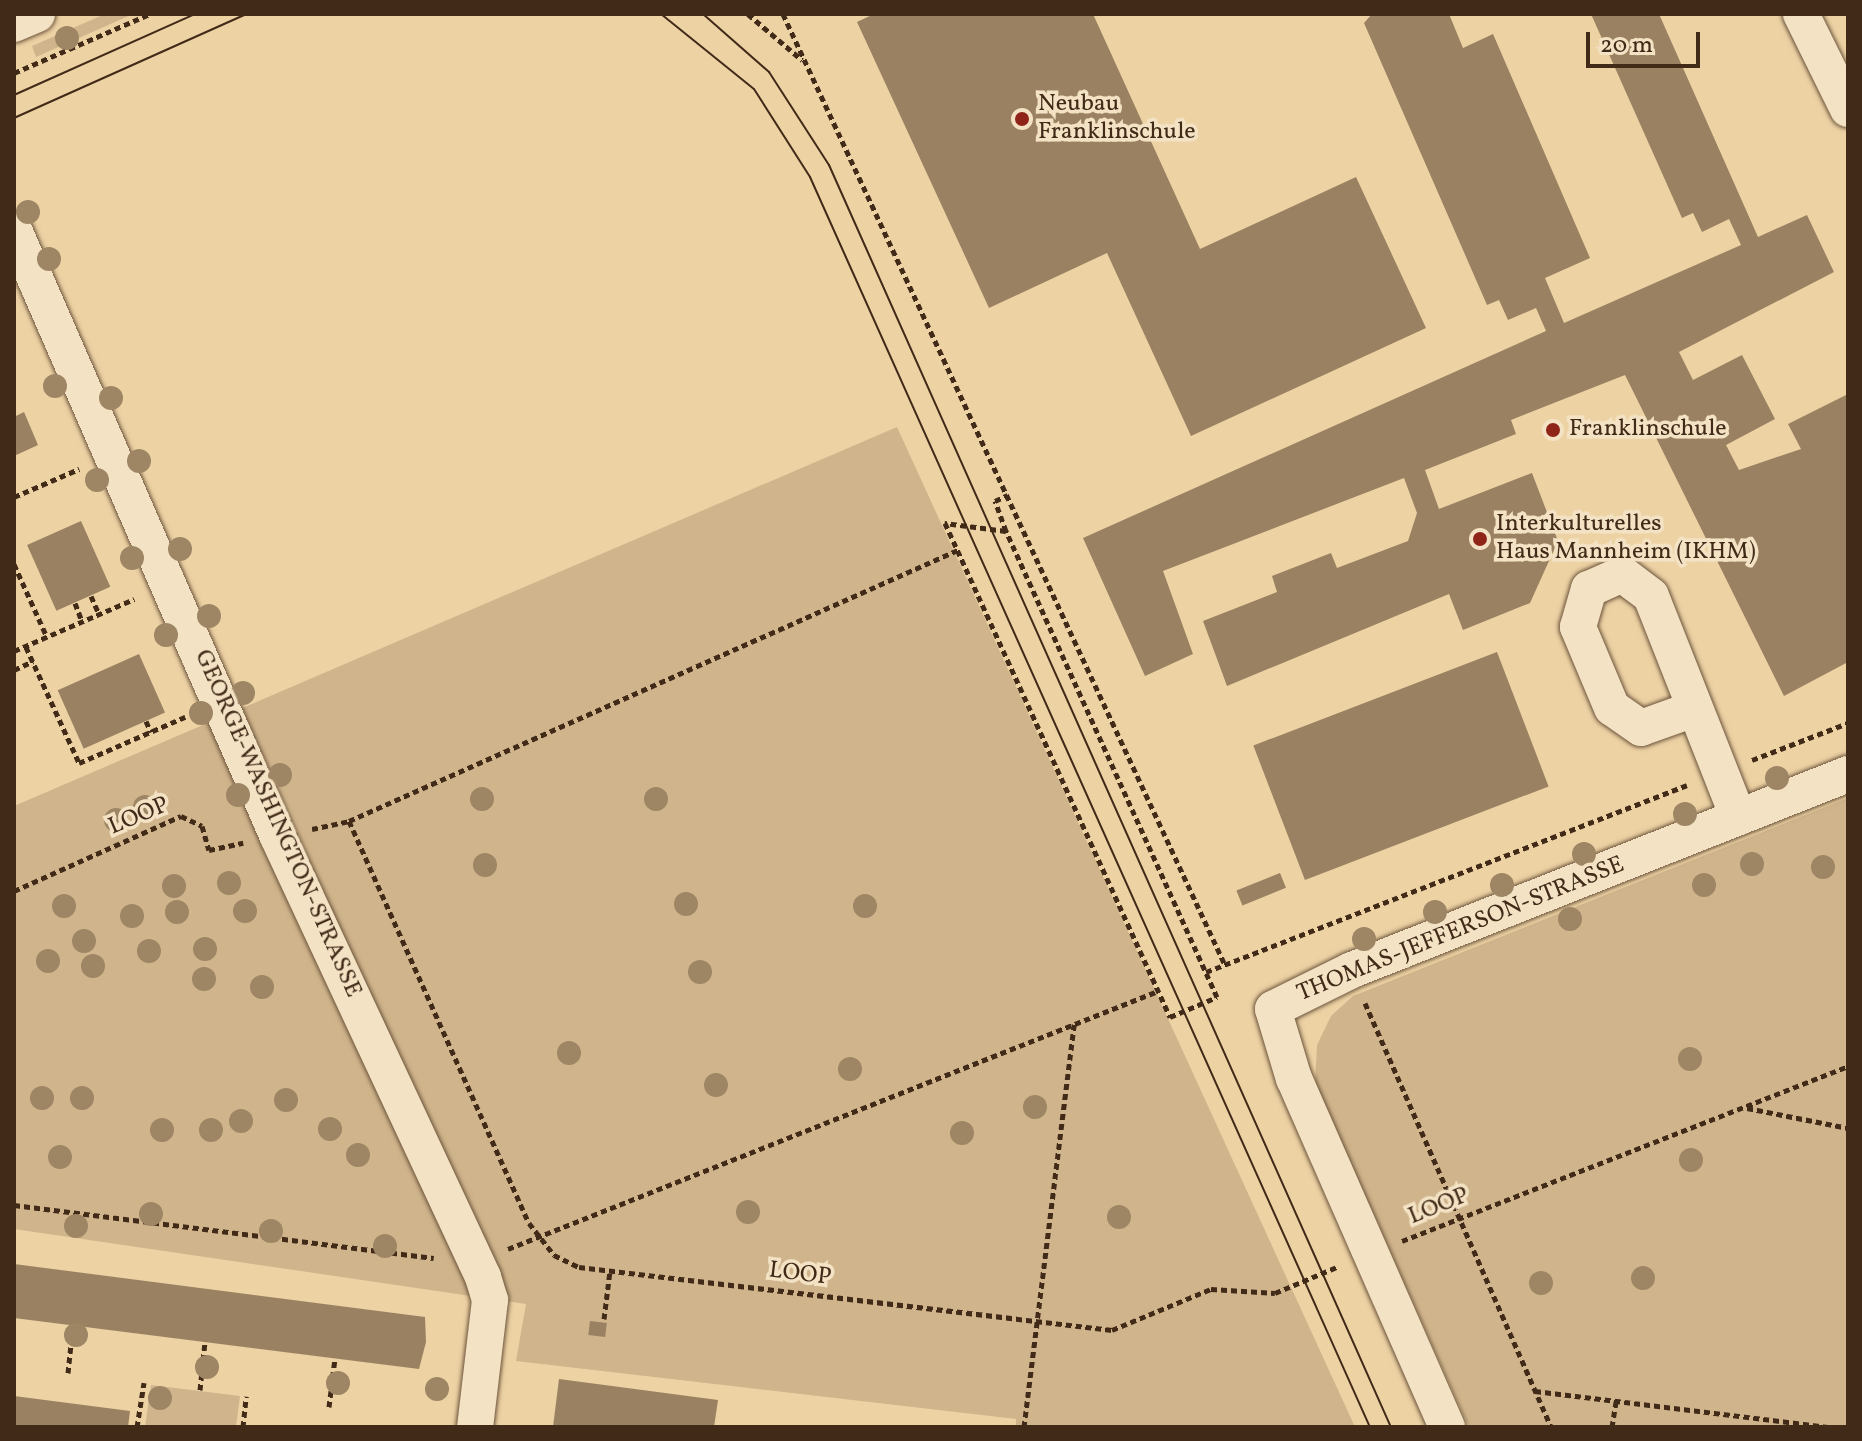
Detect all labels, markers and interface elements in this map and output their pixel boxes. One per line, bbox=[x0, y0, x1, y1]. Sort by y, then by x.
scale bar bbox=[1590, 16, 1704, 66]
text: 20 m bbox=[1600, 29, 1653, 63]
place label: Neubau Franklinschule bbox=[1038, 91, 1196, 147]
marker: Neubau Franklinschule bbox=[1013, 110, 1031, 128]
place label: Franklinschule bbox=[1569, 416, 1727, 444]
marker: Franklinschule bbox=[1544, 421, 1562, 439]
place label: Interkulturelles Haus Mannheim (IKHM) bbox=[1496, 511, 1756, 567]
marker: Interkulturelles Haus Mannheim (IKHM) bbox=[1471, 530, 1489, 548]
street label: GEORGE-WASHINGTON-STRASSE bbox=[187, 646, 367, 1002]
street label: LOOP bbox=[105, 792, 173, 842]
street label: THOMAS-JEFFERSON-STRASSE bbox=[1293, 851, 1629, 1009]
street label: LOOP bbox=[1405, 1182, 1473, 1232]
street label: LOOP bbox=[767, 1257, 833, 1293]

